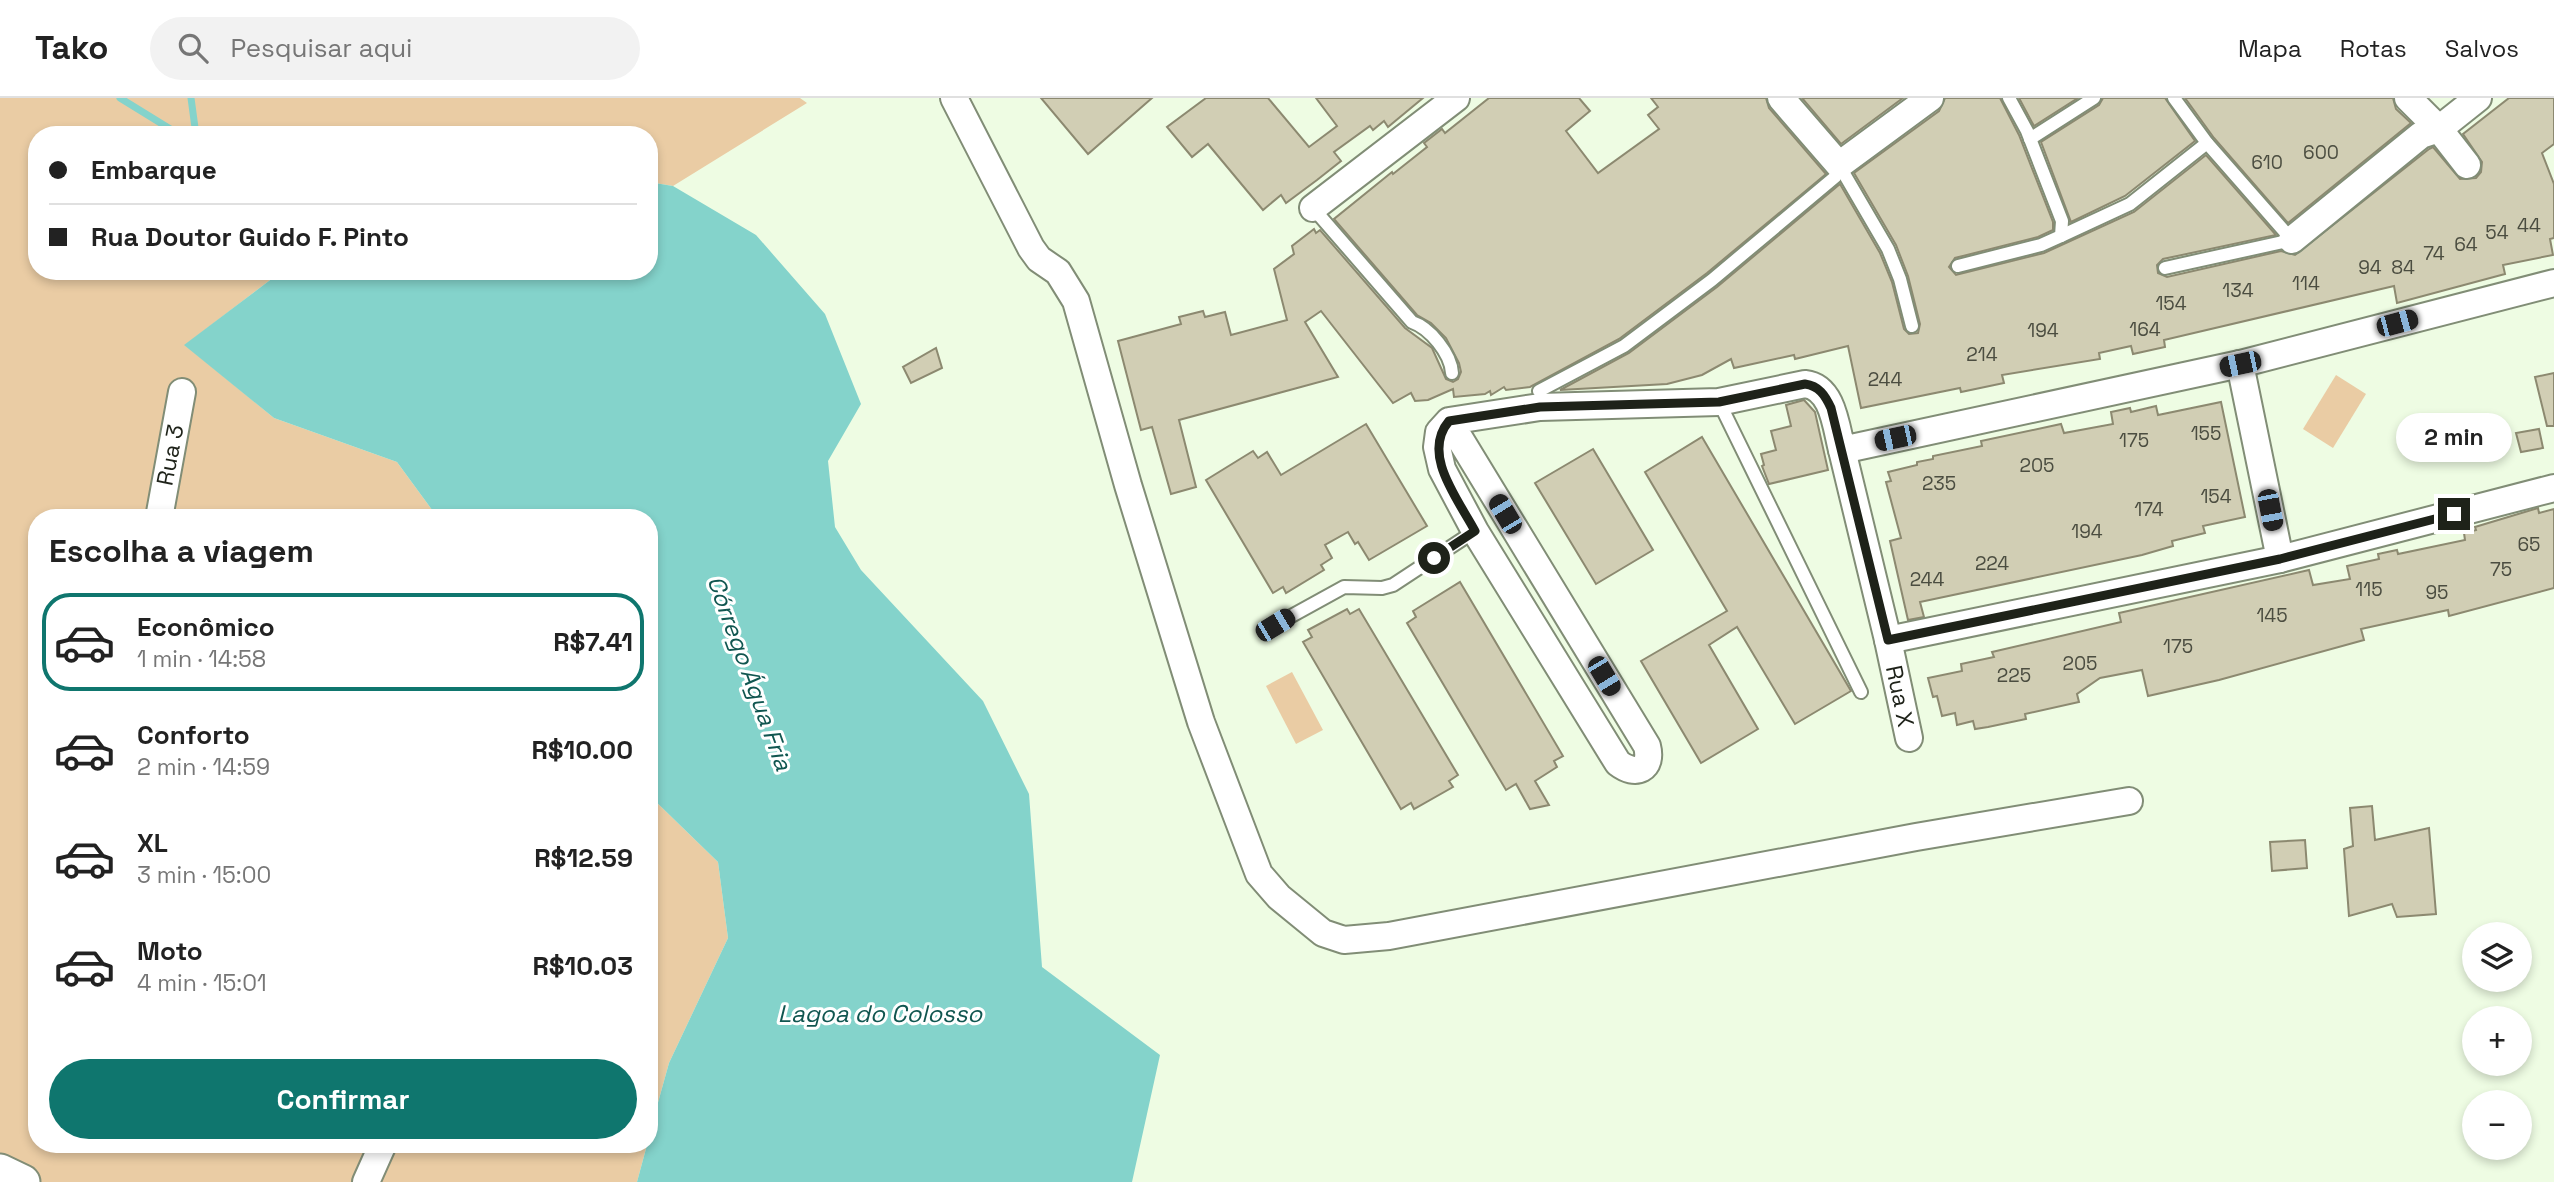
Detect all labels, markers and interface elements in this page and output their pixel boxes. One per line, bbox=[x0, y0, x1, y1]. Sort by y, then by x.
search box bbox=[150, 17, 640, 80]
text: Tako bbox=[35, 27, 108, 69]
icon: search bbox=[174, 29, 212, 67]
text: Pesquisar aqui bbox=[230, 31, 412, 65]
text: Mapa bbox=[2238, 33, 2302, 64]
text: Rotas bbox=[2340, 33, 2407, 64]
text: Salvos bbox=[2445, 33, 2519, 64]
house number: 600 bbox=[2303, 140, 2339, 165]
house number: 610 bbox=[2251, 150, 2283, 175]
text: Embarque bbox=[91, 153, 217, 187]
house number: 44 bbox=[2517, 213, 2541, 238]
text: Rua Doutor Guido F. Pinto bbox=[91, 220, 409, 254]
house number: 54 bbox=[2485, 220, 2509, 245]
house number: 64 bbox=[2454, 232, 2478, 257]
house number: 74 bbox=[2423, 241, 2445, 266]
house number: 94 bbox=[2358, 255, 2382, 280]
house number: 84 bbox=[2391, 255, 2415, 280]
house number: 114 bbox=[2292, 271, 2320, 296]
house number: 134 bbox=[2222, 278, 2254, 303]
house number: 154 bbox=[2155, 291, 2187, 316]
car bbox=[2374, 307, 2421, 339]
house number: 164 bbox=[2129, 317, 2161, 342]
house number: 194 bbox=[2027, 318, 2059, 343]
house number: 214 bbox=[1966, 342, 1998, 367]
car bbox=[2218, 349, 2263, 379]
house number: 244 bbox=[1868, 367, 1902, 392]
callout: 2 min bbox=[2396, 412, 2512, 462]
house number: 155 bbox=[2191, 421, 2221, 446]
street label: Rua 3 bbox=[149, 422, 191, 488]
text: 2 min bbox=[2424, 422, 2484, 452]
car bbox=[1873, 423, 1918, 453]
house number: 175 bbox=[2119, 428, 2149, 453]
house number: 205 bbox=[2019, 453, 2055, 478]
house number: 235 bbox=[1922, 471, 1956, 496]
house number: 154 bbox=[2200, 484, 2232, 509]
car bbox=[2256, 487, 2285, 533]
car bbox=[1486, 491, 1525, 537]
house number: 174 bbox=[2134, 497, 2164, 522]
route end bbox=[2438, 498, 2470, 530]
house number: 194 bbox=[2071, 519, 2103, 544]
text: Escolha a viagem bbox=[49, 531, 314, 571]
house number: 65 bbox=[2517, 532, 2541, 557]
route start bbox=[1418, 542, 1450, 574]
house number: 224 bbox=[1975, 551, 2009, 576]
house number: 75 bbox=[2490, 557, 2512, 582]
house number: 244 bbox=[1910, 567, 1944, 592]
water label: Córrego Água Fria bbox=[700, 571, 800, 775]
house number: 115 bbox=[2355, 577, 2383, 602]
house number: 95 bbox=[2425, 580, 2449, 605]
house number: 145 bbox=[2256, 603, 2288, 628]
car bbox=[1252, 605, 1299, 645]
text: Econômico bbox=[137, 610, 275, 644]
icon: car bbox=[53, 611, 116, 674]
text: R$7.41 bbox=[553, 625, 633, 659]
house number: 175 bbox=[2163, 634, 2193, 659]
text: 1 min · 14:58 bbox=[137, 644, 266, 674]
house number: 205 bbox=[2062, 651, 2098, 676]
car bbox=[1585, 653, 1624, 699]
street label: Rua X bbox=[1879, 662, 1921, 730]
house number: 225 bbox=[1997, 663, 2031, 688]
text: Conforto bbox=[137, 718, 250, 752]
icon: car bbox=[53, 719, 116, 782]
text: R$10.00 bbox=[531, 733, 633, 767]
text: 2 min · 14:59 bbox=[137, 752, 270, 782]
text: XL bbox=[137, 826, 168, 860]
icon: car bbox=[53, 827, 116, 890]
text: R$12.59 bbox=[534, 841, 633, 875]
text: 3 min · 15:00 bbox=[137, 860, 271, 890]
map controls bbox=[2462, 922, 2532, 1160]
button: layers bbox=[2462, 922, 2532, 992]
text: Moto bbox=[137, 934, 203, 968]
icon: car bbox=[53, 935, 116, 998]
text: R$10.03 bbox=[532, 949, 633, 983]
text: 4 min · 15:01 bbox=[137, 968, 267, 998]
water label: Lagoa do Colosso bbox=[778, 998, 983, 1029]
button: + bbox=[2462, 1006, 2532, 1076]
button: Confirmar bbox=[49, 1059, 637, 1139]
button: − bbox=[2462, 1090, 2532, 1160]

